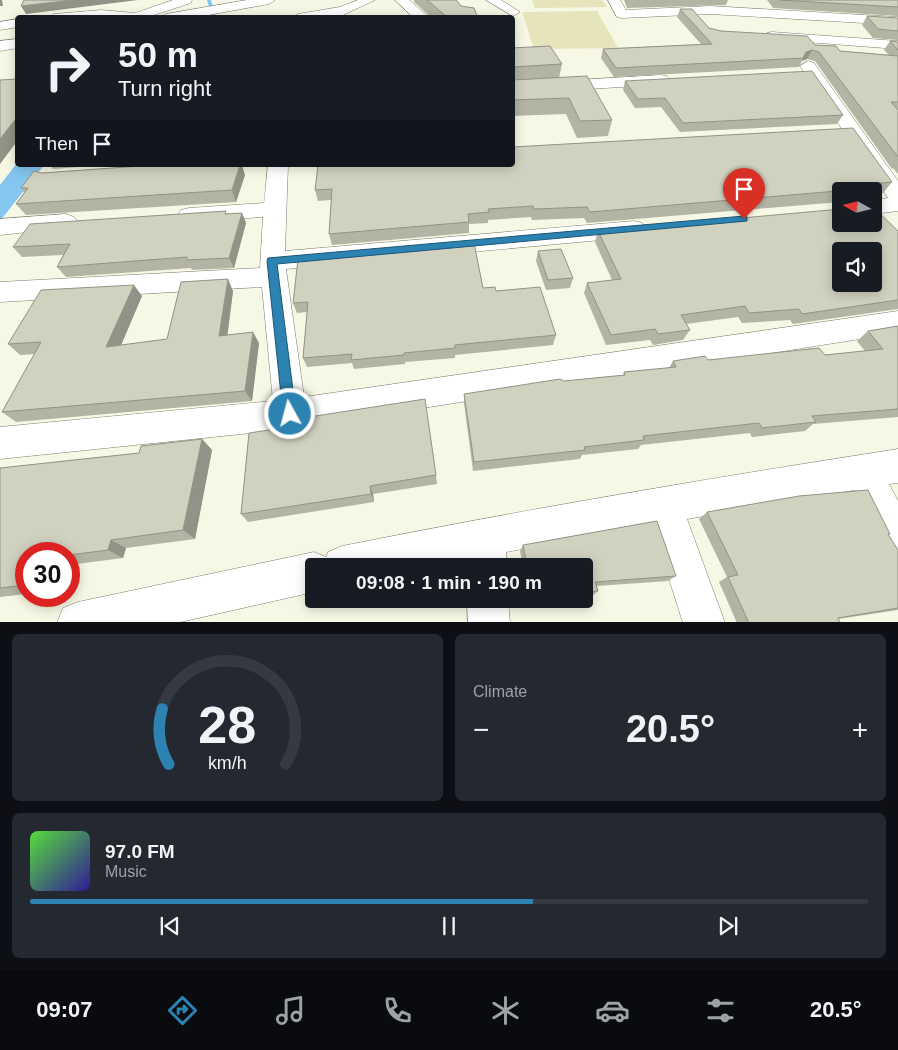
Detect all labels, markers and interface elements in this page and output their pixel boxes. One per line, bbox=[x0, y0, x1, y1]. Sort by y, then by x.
icon: right bbox=[35, 35, 100, 100]
text: 50 m bbox=[118, 35, 198, 74]
text: Turn right bbox=[118, 76, 211, 101]
icon: arrive bbox=[88, 130, 116, 158]
text: Then bbox=[35, 133, 78, 154]
pin bbox=[723, 168, 765, 219]
icon: arrive bbox=[730, 175, 758, 203]
north arrow bbox=[832, 182, 882, 232]
map controls bbox=[832, 182, 882, 292]
button: sound bbox=[832, 242, 882, 292]
position arrow bbox=[263, 387, 315, 439]
speed limit sign: 30 bbox=[15, 542, 80, 607]
text: 09:08 · 1 min · 190 m bbox=[356, 572, 542, 593]
text: Climate bbox=[473, 683, 527, 700]
text: 28 bbox=[199, 696, 256, 754]
text: 20.5° bbox=[626, 708, 715, 750]
text: − bbox=[473, 714, 489, 745]
text: + bbox=[852, 714, 868, 745]
text: km/h bbox=[208, 753, 247, 773]
text: 97.0 FM bbox=[105, 841, 175, 862]
text: Music bbox=[105, 863, 147, 880]
icon: previous bbox=[156, 912, 184, 940]
icon: pause bbox=[435, 912, 463, 940]
icon: next bbox=[714, 912, 742, 940]
icon: directions bbox=[165, 993, 200, 1028]
icon: music bbox=[273, 993, 308, 1028]
icon: phone bbox=[380, 993, 415, 1028]
icon: climate bbox=[488, 993, 523, 1028]
icon: car bbox=[595, 993, 630, 1028]
icon: filters bbox=[703, 993, 738, 1028]
text: 09:07 bbox=[36, 997, 93, 1022]
text: 20.5° bbox=[810, 997, 862, 1022]

